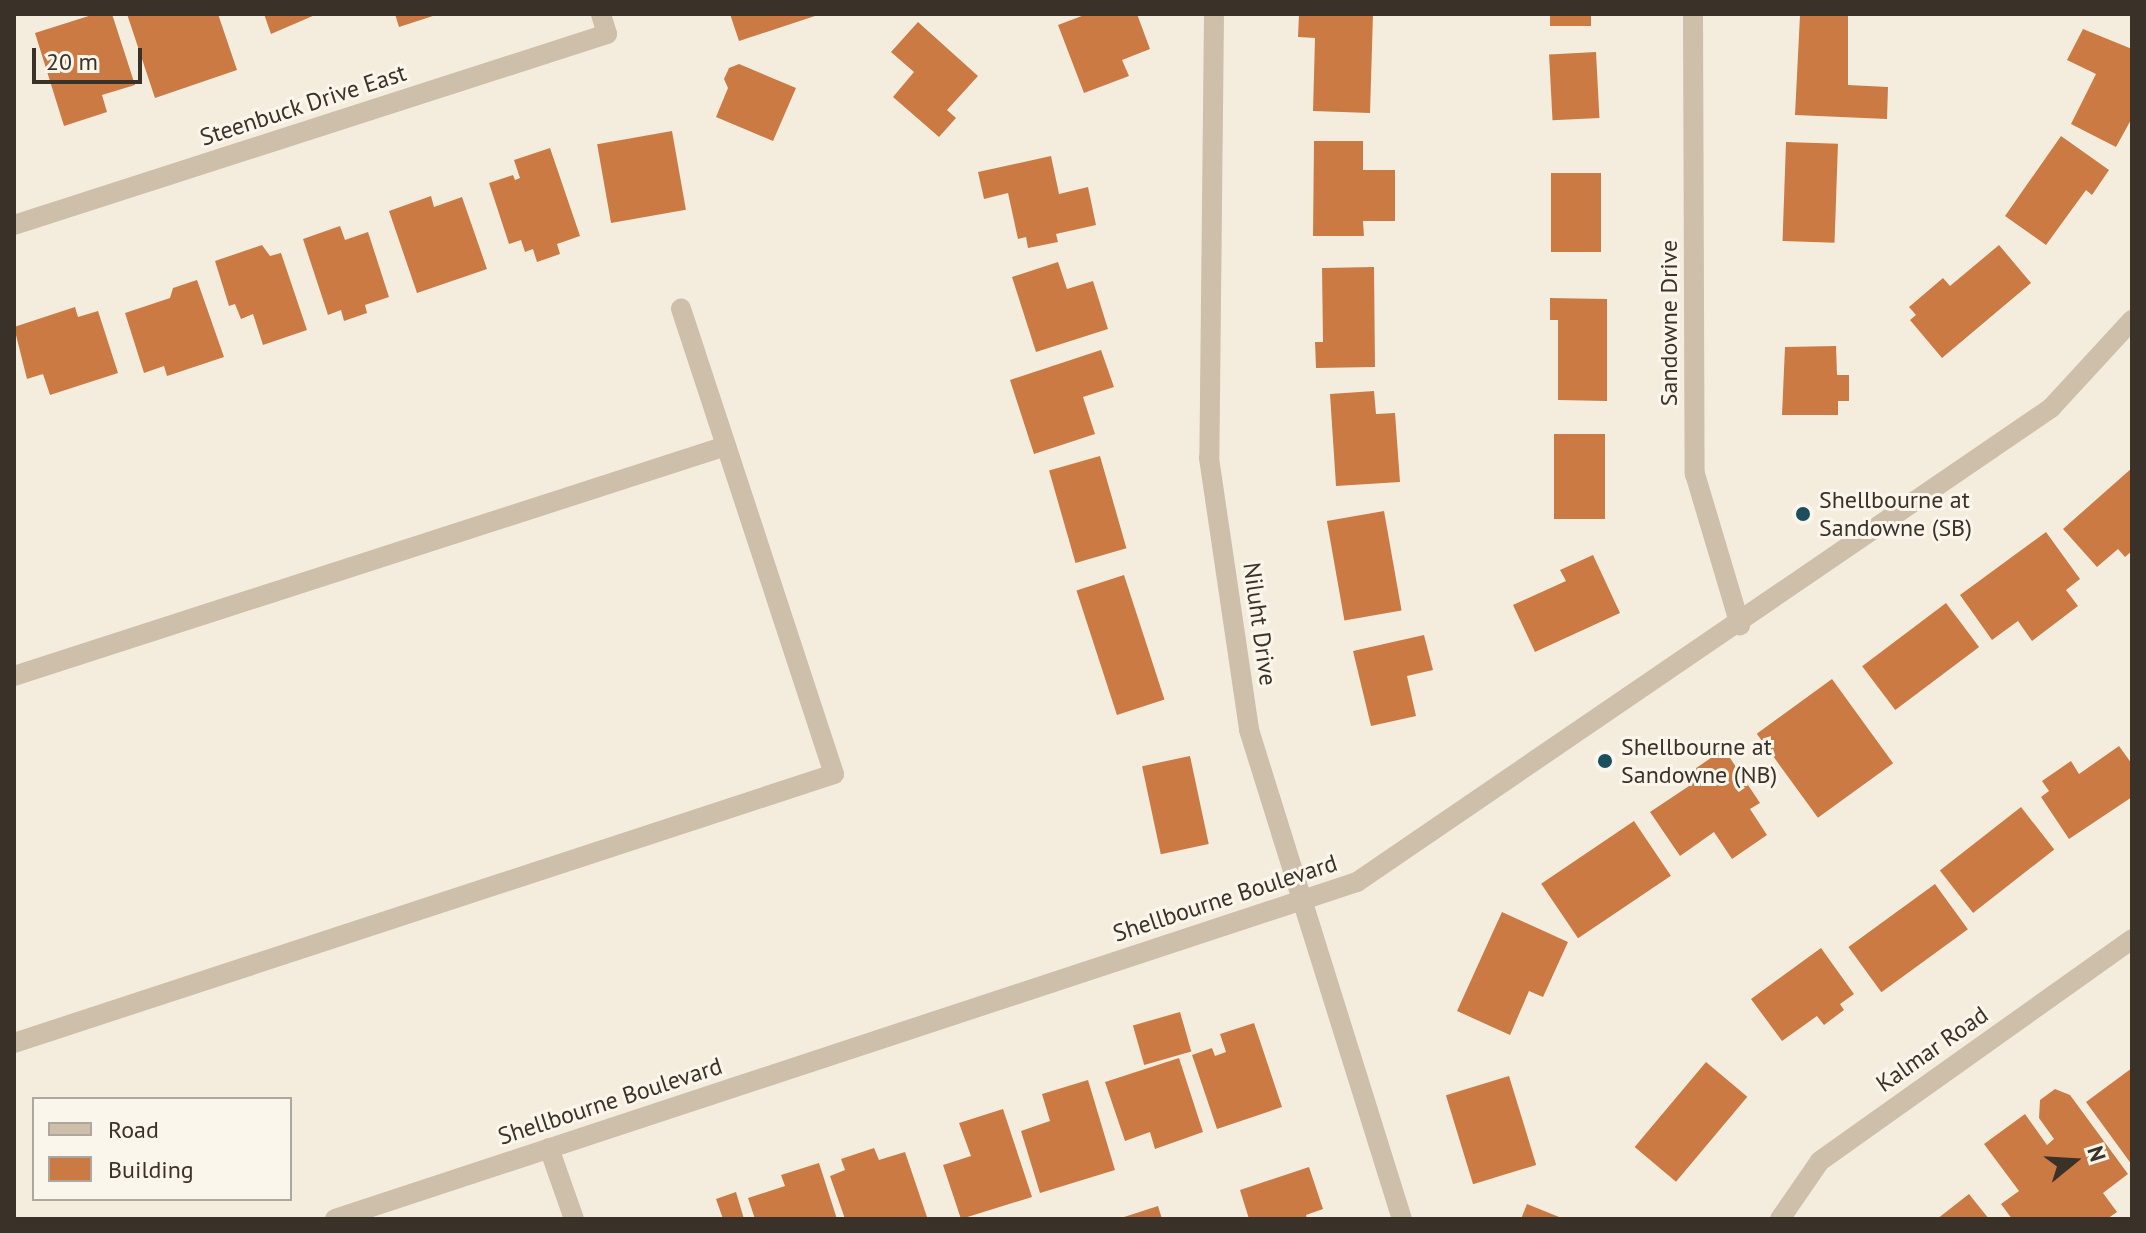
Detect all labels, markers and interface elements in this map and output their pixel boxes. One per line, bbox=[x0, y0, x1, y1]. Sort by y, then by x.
scale bar bbox=[36, 32, 146, 82]
text: 20 m bbox=[46, 46, 98, 77]
street label: Steenbuck Drive East bbox=[196, 58, 410, 152]
street label: Sandowne Drive bbox=[1655, 240, 1683, 406]
place label: Shellbourne at Sandowne (SB) bbox=[1819, 486, 1972, 542]
marker: Shellbourne at Sandowne (SB) bbox=[1794, 505, 1812, 523]
street label: Niluht Drive bbox=[1237, 561, 1283, 687]
place label: Shellbourne at Sandowne (NB) bbox=[1621, 733, 1777, 789]
marker: Shellbourne at Sandowne (NB) bbox=[1596, 752, 1614, 770]
street label: Shellbourne Boulevard bbox=[1109, 848, 1341, 948]
street label: Kalmar Road bbox=[1871, 1000, 1993, 1098]
street label: Shellbourne Boulevard bbox=[494, 1051, 726, 1151]
legend bbox=[32, 1097, 292, 1201]
text: Road bbox=[108, 1114, 159, 1145]
north arrow bbox=[2034, 1121, 2114, 1201]
text: N bbox=[2081, 1142, 2112, 1165]
text: Building bbox=[108, 1154, 194, 1185]

